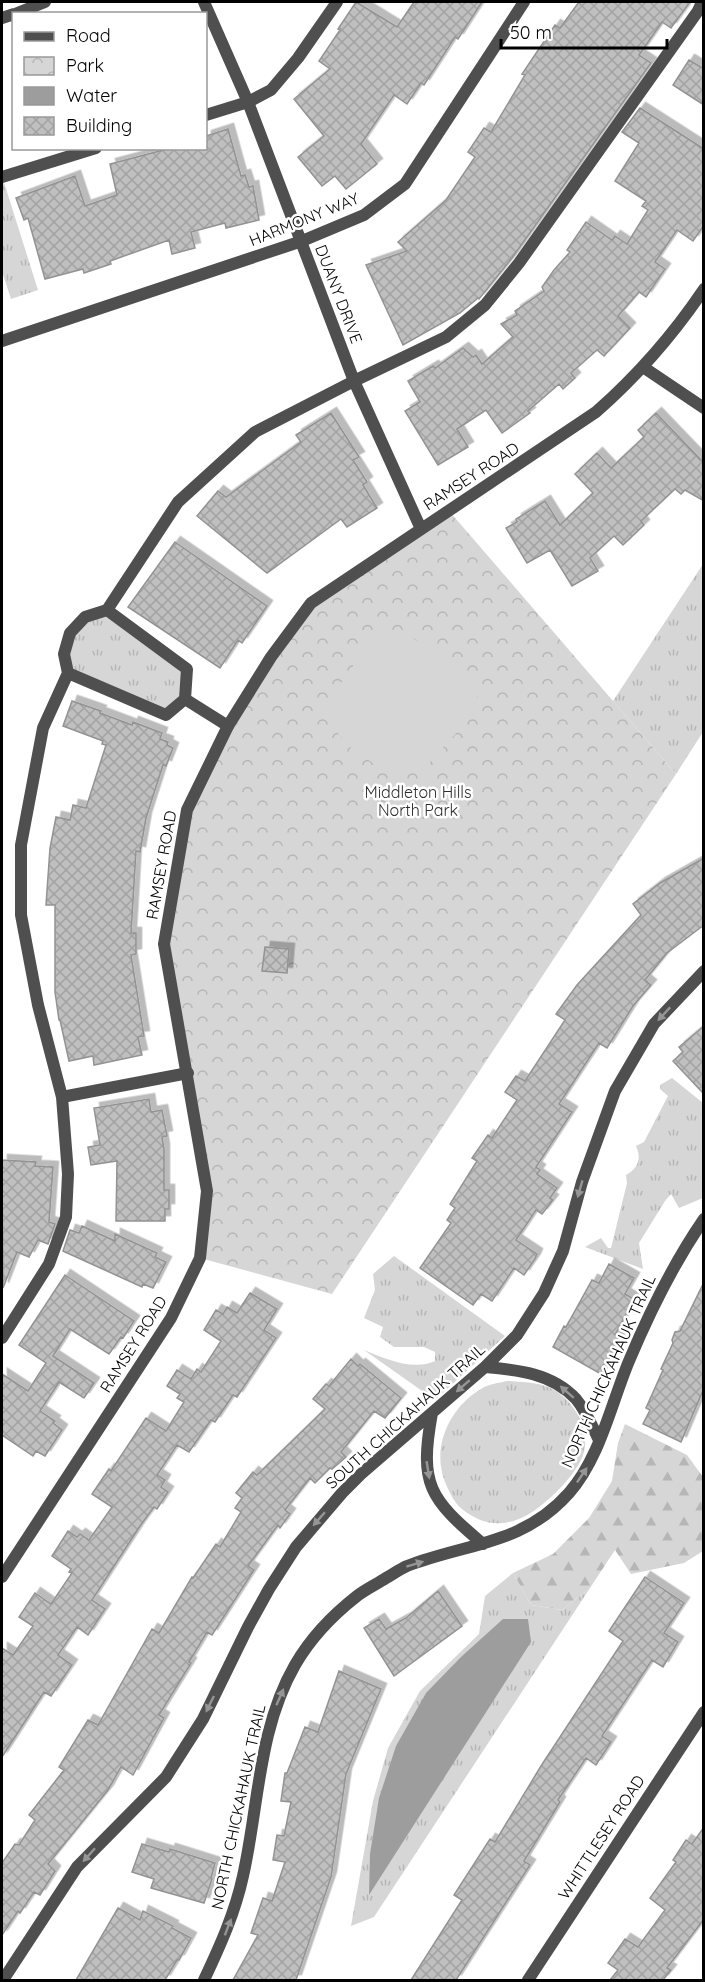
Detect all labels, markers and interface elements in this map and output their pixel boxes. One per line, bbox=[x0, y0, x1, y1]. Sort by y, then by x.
legend bbox=[12, 12, 207, 150]
scale bar bbox=[501, 12, 668, 50]
text: 50 m bbox=[510, 21, 552, 44]
text: Road bbox=[66, 24, 111, 47]
text: Park bbox=[66, 54, 104, 77]
text: Water bbox=[66, 84, 117, 107]
text: Building bbox=[66, 114, 132, 137]
street label: HARMONY WAY bbox=[246, 188, 362, 250]
street label: DUANY DRIVE bbox=[311, 242, 367, 346]
street label: RAMSEY ROAD bbox=[419, 438, 523, 514]
park label: Middleton Hills North Park bbox=[364, 782, 472, 820]
street label: RAMSEY ROAD bbox=[142, 809, 180, 921]
one-way arrow bbox=[657, 1007, 671, 1021]
one-way arrow bbox=[575, 1180, 584, 1198]
street label: NORTH CHICKAHAUK TRAIL bbox=[556, 1271, 660, 1471]
street label: RAMSEY ROAD bbox=[95, 1292, 171, 1396]
street label: SOUTH CHICKAHAUK TRAIL bbox=[321, 1339, 489, 1493]
one-way arrow bbox=[456, 1379, 471, 1392]
one-way arrow bbox=[559, 1385, 575, 1398]
one-way arrow bbox=[424, 1461, 433, 1480]
one-way arrow bbox=[576, 1467, 588, 1483]
one-way arrow bbox=[313, 1511, 326, 1527]
one-way arrow bbox=[406, 1558, 424, 1568]
one-way arrow bbox=[275, 1687, 285, 1705]
one-way arrow bbox=[205, 1696, 215, 1713]
street label: NORTH CHICKAHAUK TRAIL bbox=[206, 1702, 270, 1911]
street label: WHITTLESEY ROAD bbox=[553, 1771, 649, 1903]
one-way arrow bbox=[83, 1847, 96, 1862]
one-way arrow bbox=[224, 1918, 233, 1936]

